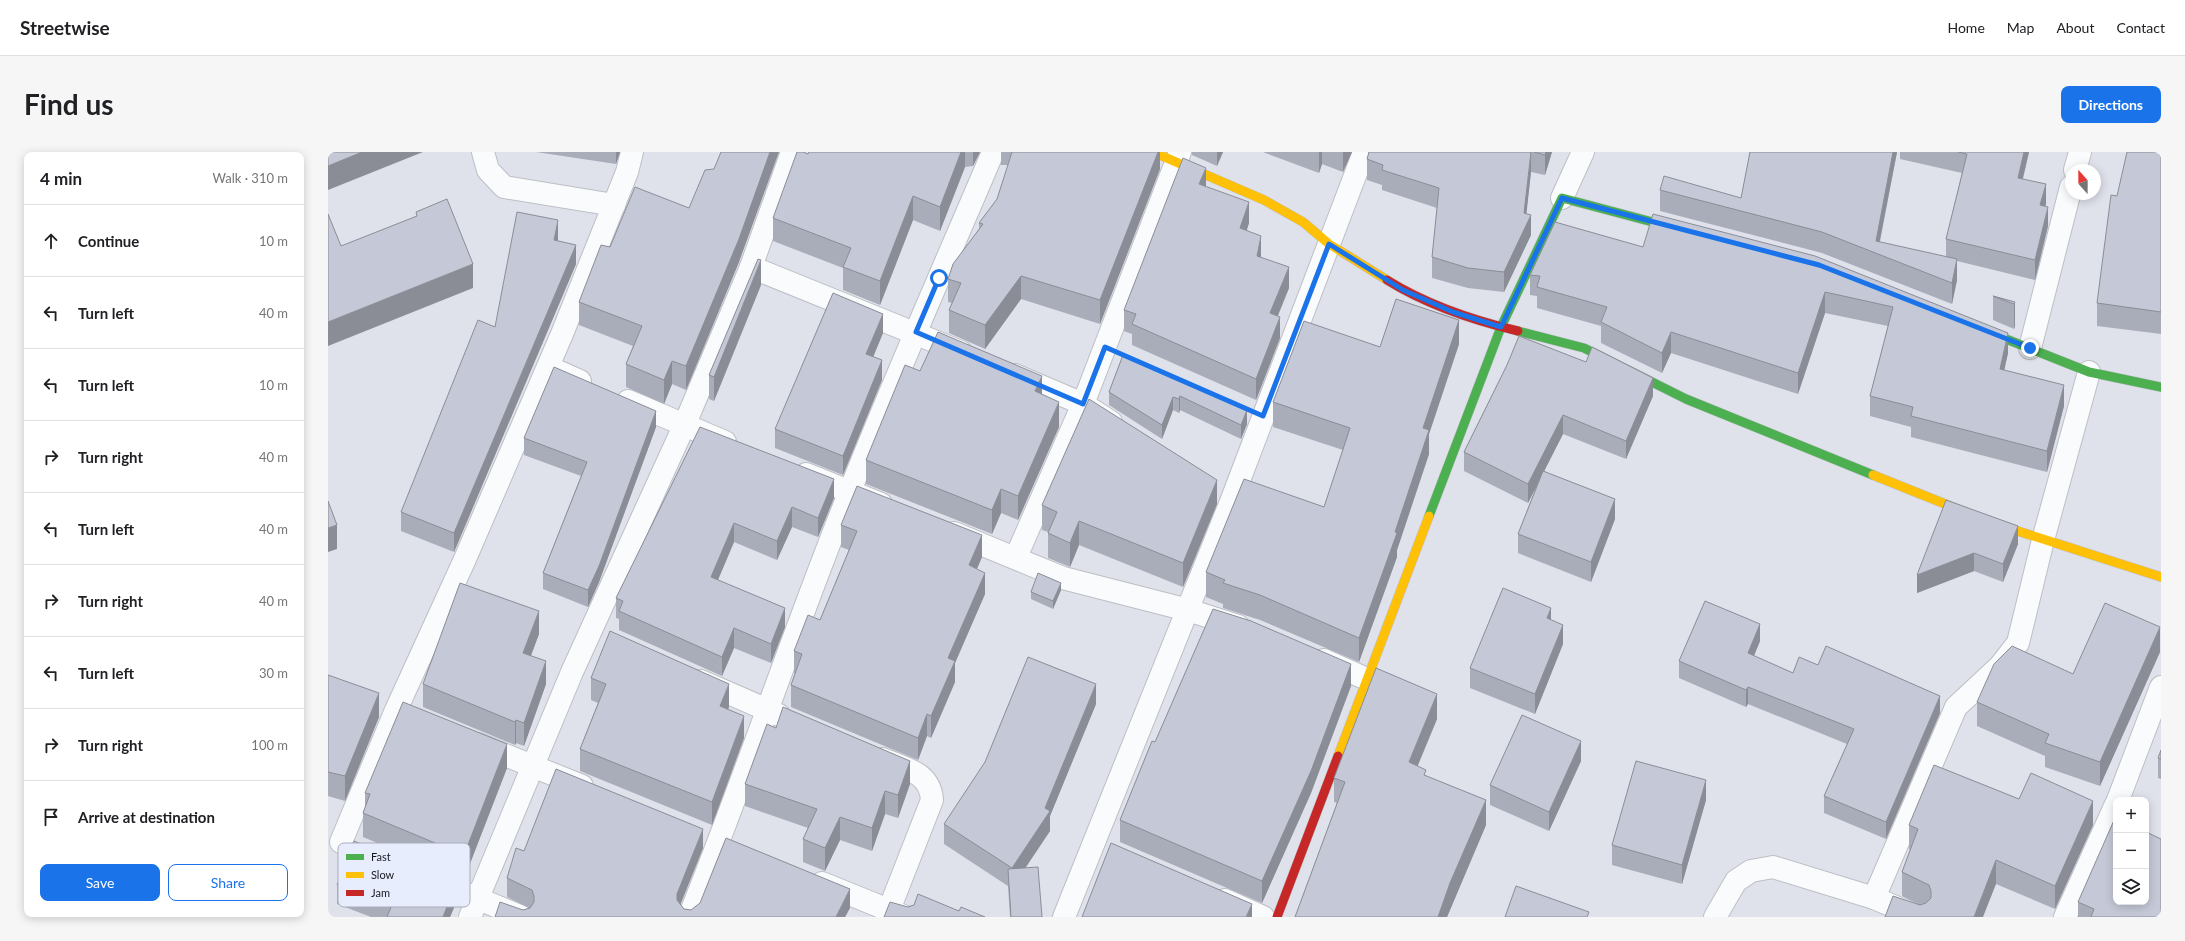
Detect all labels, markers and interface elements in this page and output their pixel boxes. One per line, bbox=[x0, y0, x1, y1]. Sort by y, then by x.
text: Streetwise bbox=[20, 16, 110, 39]
text: Home bbox=[1947, 19, 1985, 36]
text: Map bbox=[2007, 19, 2034, 36]
text: About bbox=[2056, 19, 2094, 36]
text: Contact bbox=[2116, 19, 2165, 36]
button: Directions bbox=[2061, 86, 2161, 123]
text: Find us bbox=[24, 87, 114, 121]
north arrow bbox=[2065, 164, 2101, 200]
text: 4 min bbox=[40, 168, 82, 189]
text: Walk · 310 m bbox=[212, 170, 288, 186]
icon: ahead bbox=[40, 230, 62, 252]
text: Continue bbox=[78, 232, 139, 250]
text: 10 m bbox=[259, 233, 288, 249]
route start bbox=[930, 269, 948, 287]
icon: left bbox=[40, 302, 62, 324]
text: Turn left bbox=[78, 304, 134, 322]
text: 40 m bbox=[259, 305, 288, 321]
route end bbox=[2021, 339, 2039, 357]
icon: left bbox=[40, 374, 62, 396]
text: Turn left bbox=[78, 376, 134, 394]
text: 10 m bbox=[259, 377, 288, 393]
icon: right bbox=[40, 446, 62, 468]
text: Turn right bbox=[78, 448, 143, 466]
text: 40 m bbox=[259, 449, 288, 465]
icon: left bbox=[40, 518, 62, 540]
text: Turn left bbox=[78, 520, 134, 538]
text: 40 m bbox=[259, 521, 288, 537]
icon: right bbox=[40, 590, 62, 612]
text: Turn right bbox=[78, 592, 143, 610]
text: 40 m bbox=[259, 593, 288, 609]
icon: left bbox=[40, 662, 62, 684]
text: Turn left bbox=[78, 664, 134, 682]
text: 30 m bbox=[259, 665, 288, 681]
icon: right bbox=[40, 734, 62, 756]
text: Turn right bbox=[78, 736, 143, 754]
text: 100 m bbox=[251, 737, 288, 753]
map controls bbox=[2113, 797, 2149, 905]
button: + bbox=[2113, 797, 2149, 833]
icon: arrive bbox=[40, 806, 62, 828]
text: Arrive at destination bbox=[78, 808, 215, 826]
button: − bbox=[2113, 833, 2149, 869]
legend bbox=[338, 843, 470, 907]
text: Fast bbox=[371, 850, 391, 863]
button: Save bbox=[40, 864, 160, 901]
button: Share bbox=[168, 864, 288, 901]
text: Slow bbox=[371, 868, 395, 881]
button: layers bbox=[2113, 869, 2149, 905]
text: Jam bbox=[371, 886, 390, 899]

